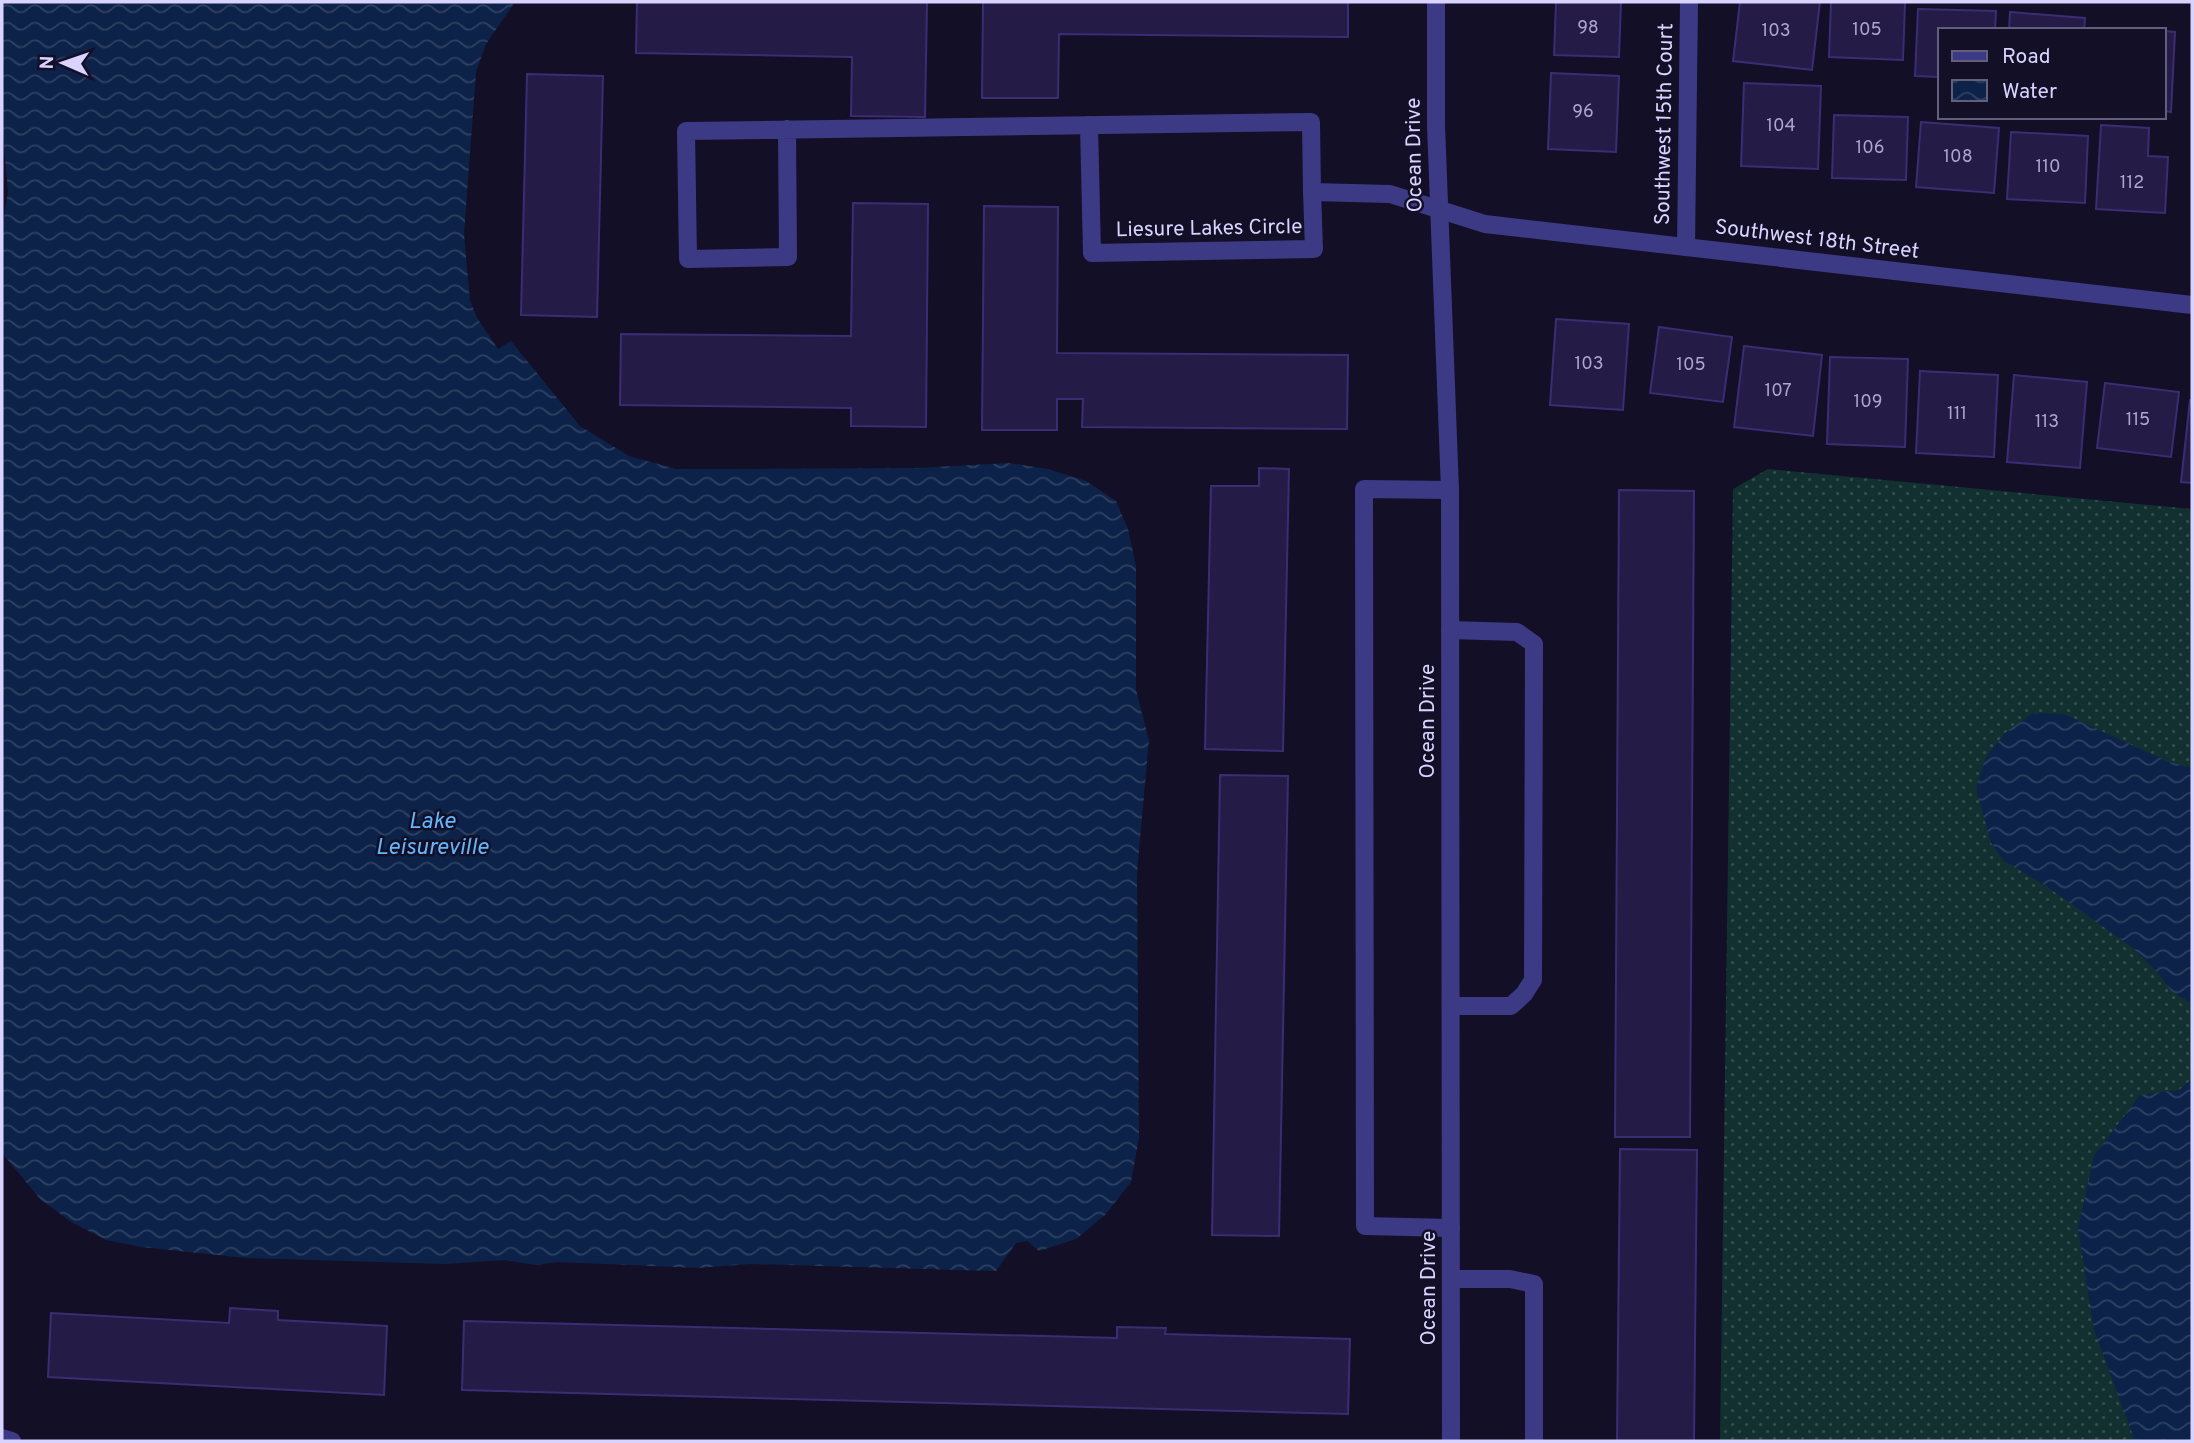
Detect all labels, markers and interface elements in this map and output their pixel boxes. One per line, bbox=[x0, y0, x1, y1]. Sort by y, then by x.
house number: 98 bbox=[1577, 17, 1599, 40]
house number: 105 bbox=[1852, 19, 1882, 42]
house number: 103 bbox=[1761, 20, 1791, 43]
street label: Southwest 15th Court bbox=[1650, 23, 1680, 225]
north arrow bbox=[28, 28, 98, 98]
legend bbox=[1938, 28, 2166, 119]
text: Road bbox=[2002, 44, 2051, 71]
text: N bbox=[36, 55, 60, 70]
text: Water bbox=[2002, 79, 2057, 106]
street label: Ocean Drive bbox=[1401, 97, 1429, 213]
house number: 96 bbox=[1572, 101, 1594, 124]
house number: 104 bbox=[1766, 115, 1796, 138]
house number: 106 bbox=[1855, 137, 1885, 160]
house number: 108 bbox=[1943, 146, 1973, 169]
house number: 110 bbox=[2036, 156, 2060, 179]
house number: 112 bbox=[2120, 172, 2144, 195]
street label: Liesure Lakes Circle bbox=[1115, 214, 1303, 244]
street label: Southwest 18th Street bbox=[1713, 214, 1921, 266]
house number: 103 bbox=[1574, 353, 1604, 376]
house number: 105 bbox=[1676, 354, 1706, 377]
house number: 107 bbox=[1764, 380, 1792, 403]
house number: 109 bbox=[1853, 391, 1883, 414]
house number: 111 bbox=[1947, 403, 1967, 426]
house number: 115 bbox=[2126, 409, 2150, 432]
house number: 113 bbox=[2035, 411, 2059, 434]
street label: Ocean Drive bbox=[1415, 664, 1442, 778]
water label: Lake Leisureville bbox=[376, 808, 490, 863]
street label: Ocean Drive bbox=[1416, 1231, 1443, 1345]

